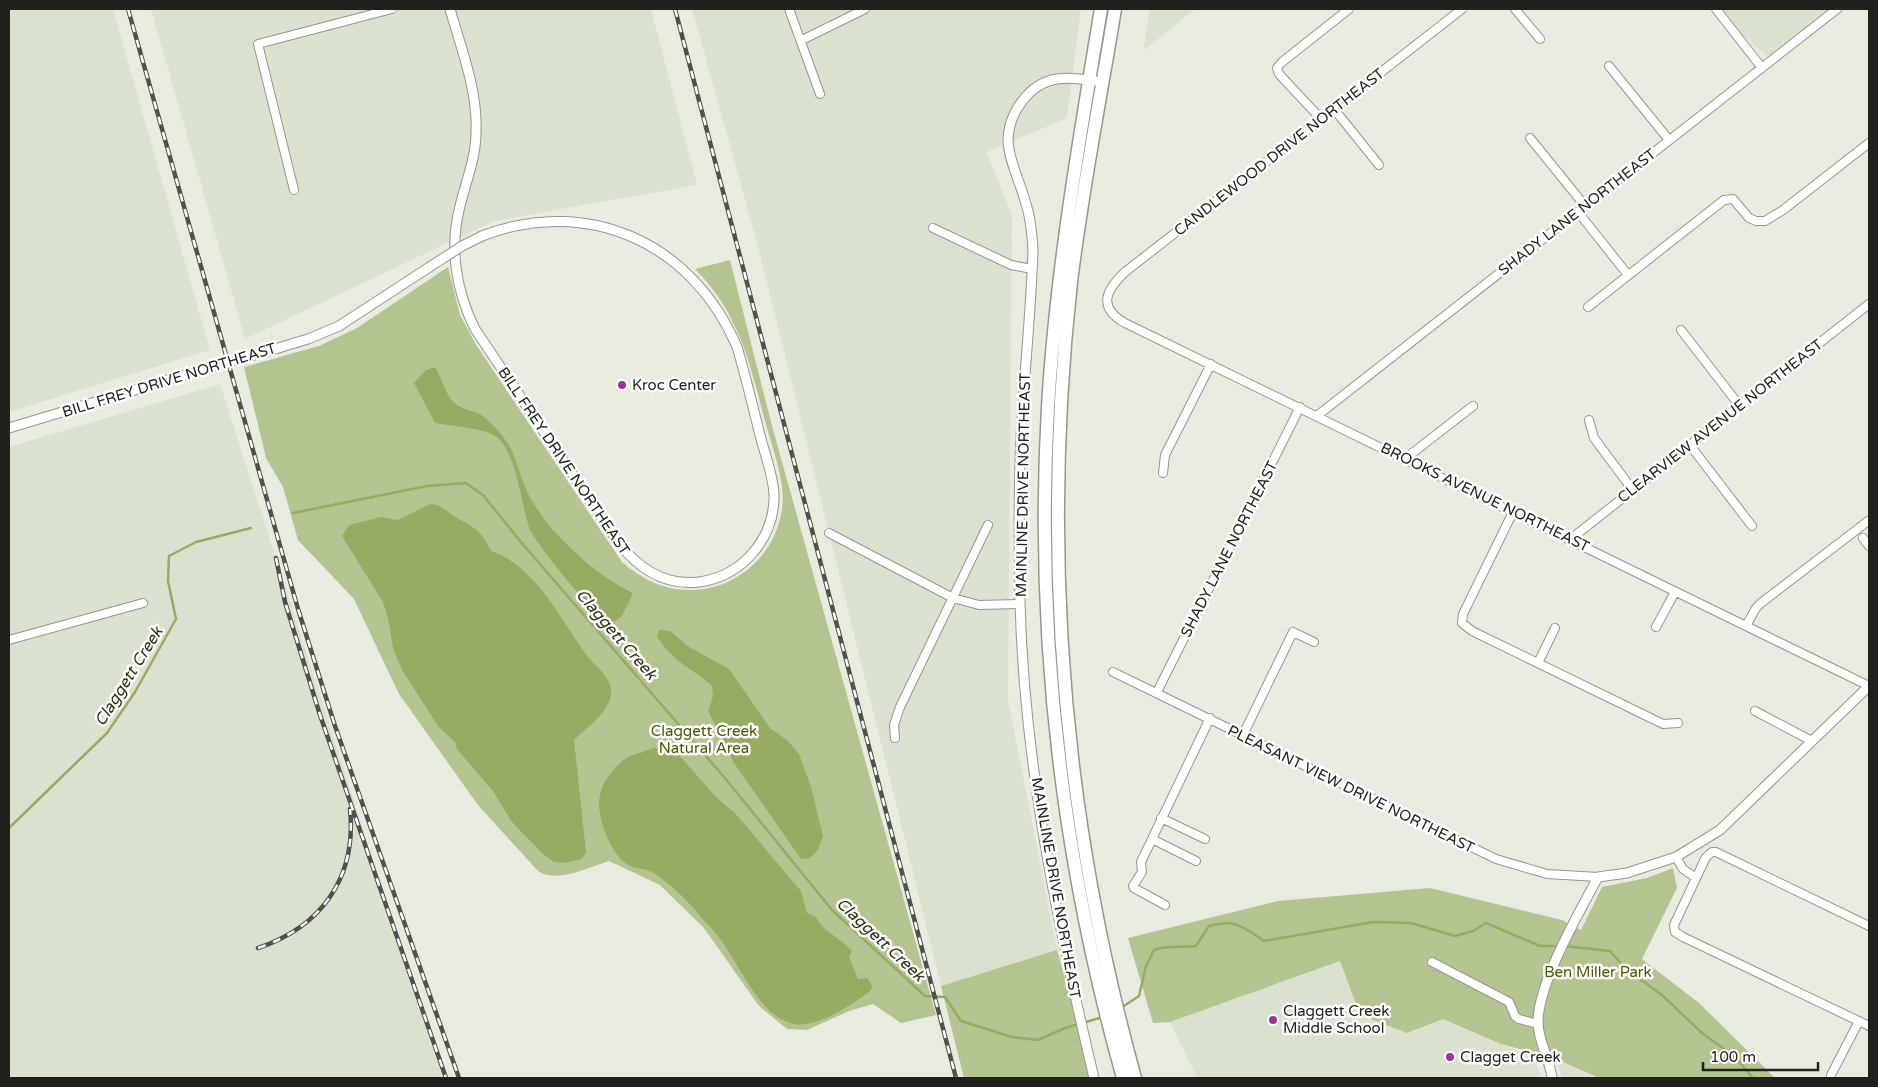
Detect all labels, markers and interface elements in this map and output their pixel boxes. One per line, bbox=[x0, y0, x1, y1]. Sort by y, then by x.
street label: CANDLEWOOD DRIVE NORTHEAST bbox=[1170, 64, 1388, 240]
street label: SHADY LANE NORTHEAST bbox=[1495, 145, 1659, 279]
street label: CLEARVIEW AVENUE NORTHEAST bbox=[1614, 335, 1826, 507]
street label: BILL FREY DRIVE NORTHEAST bbox=[60, 339, 278, 421]
street label: BILL FREY DRIVE NORTHEAST bbox=[494, 364, 634, 558]
street label: MAINLINE DRIVE NORTHEAST bbox=[1012, 373, 1034, 597]
place label: Kroc Center bbox=[632, 376, 716, 394]
marker: Kroc Center bbox=[616, 379, 628, 391]
street label: BROOKS AVENUE NORTHEAST bbox=[1378, 439, 1592, 555]
street label: SHADY LANE NORTHEAST bbox=[1177, 458, 1281, 640]
water label: Claggett Creek bbox=[571, 585, 662, 685]
water label: Claggett Creek bbox=[90, 622, 168, 730]
street label: PLEASANT VIEW DRIVE NORTHEAST bbox=[1225, 721, 1477, 857]
park label: Claggett Creek Natural Area bbox=[651, 722, 757, 757]
street label: MAINLINE DRIVE NORTHEAST bbox=[1028, 776, 1084, 1000]
water label: Claggett Creek bbox=[832, 894, 930, 987]
park label: Ben Miller Park bbox=[1544, 963, 1652, 981]
place label: Claggett Creek Middle School bbox=[1283, 1002, 1389, 1037]
marker: Claggett Creek Middle School bbox=[1267, 1014, 1279, 1026]
scale bar bbox=[1703, 1040, 1818, 1072]
place label: Clagget Creek bbox=[1460, 1048, 1561, 1066]
text: 100 m bbox=[1710, 1048, 1756, 1066]
marker: Clagget Creek bbox=[1444, 1051, 1456, 1063]

